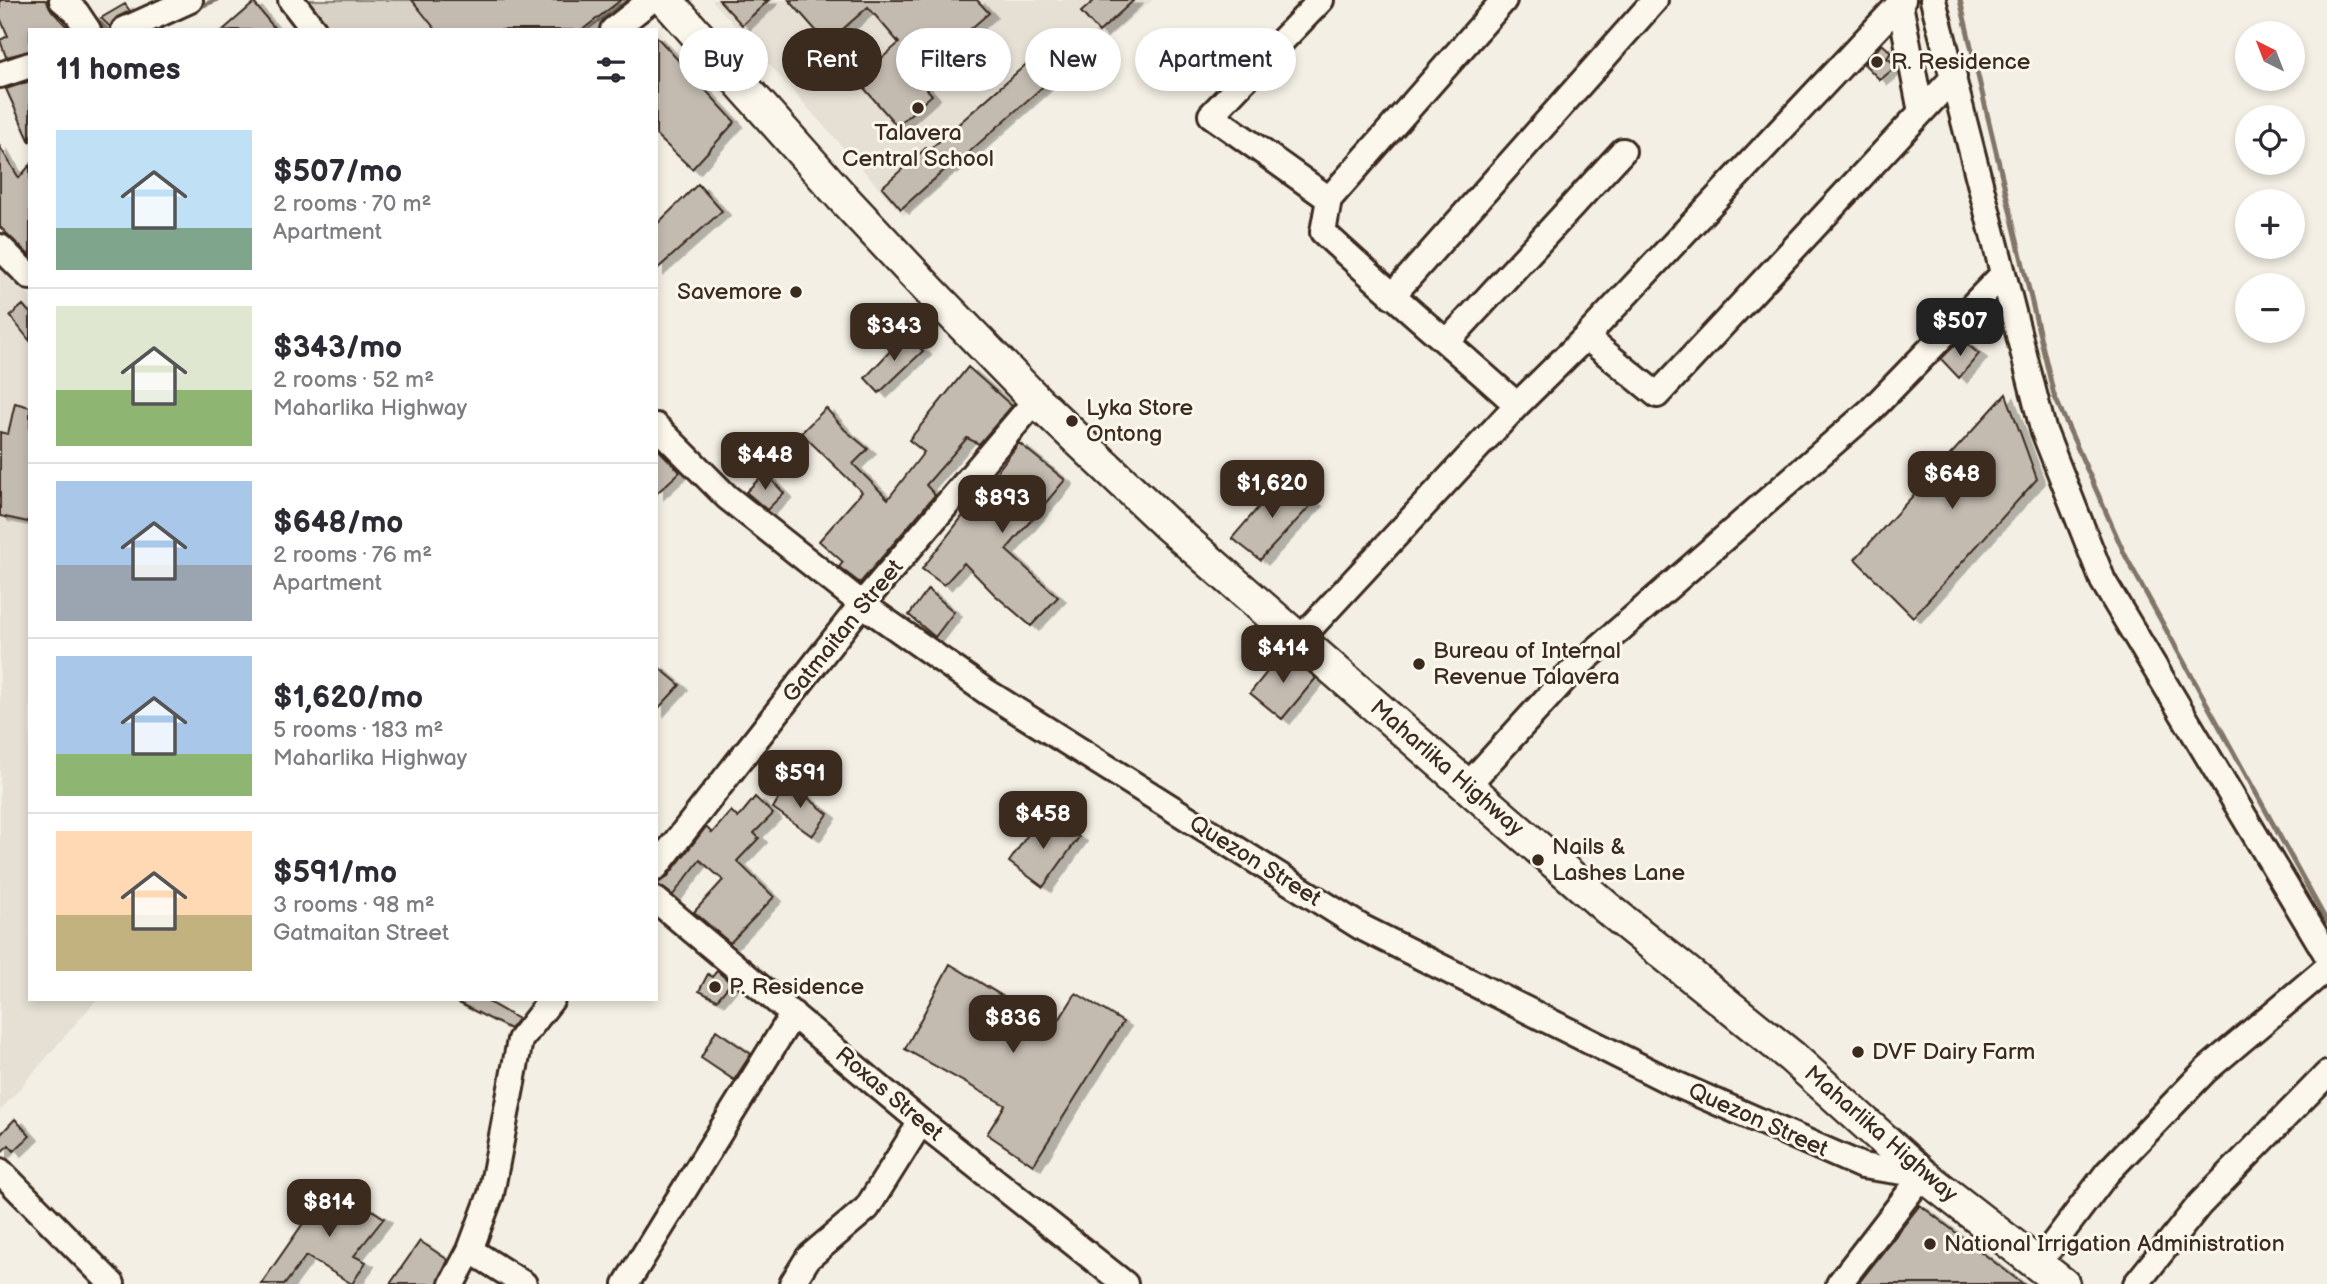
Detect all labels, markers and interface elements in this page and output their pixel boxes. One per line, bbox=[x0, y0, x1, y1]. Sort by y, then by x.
north arrow bbox=[2235, 21, 2305, 91]
map controls bbox=[2235, 21, 2305, 343]
chip: Buy bbox=[679, 28, 768, 91]
chip: Rent bbox=[782, 28, 882, 91]
chip: Filters bbox=[896, 28, 1011, 91]
chip: New bbox=[1025, 28, 1121, 91]
chip: Apartment bbox=[1135, 28, 1296, 91]
place label: R. Residence bbox=[1891, 48, 2030, 76]
icon: filters bbox=[592, 51, 630, 89]
text: 11 homes bbox=[56, 52, 180, 88]
marker: R. Residence bbox=[1869, 54, 1885, 70]
marker: Talavera Central School bbox=[910, 100, 926, 116]
button: locate bbox=[2235, 105, 2305, 175]
place label: Talavera Central School bbox=[842, 119, 994, 173]
text: $507/mo bbox=[273, 154, 402, 190]
icon: home bbox=[112, 158, 196, 242]
button: + bbox=[2235, 189, 2305, 259]
text: 2 rooms · 70 m² bbox=[273, 190, 432, 218]
text: Apartment bbox=[273, 218, 382, 246]
button: − bbox=[2235, 273, 2305, 343]
place label: Savemore bbox=[677, 278, 782, 306]
marker: Savemore bbox=[788, 284, 804, 300]
pin: $507 bbox=[1919, 298, 2001, 358]
pin: $343 bbox=[853, 304, 935, 363]
text: $507 bbox=[1932, 307, 1988, 335]
text: $343 bbox=[866, 312, 922, 340]
text: $343/mo bbox=[273, 330, 402, 366]
icon: home bbox=[112, 334, 196, 418]
text: 2 rooms · 52 m² bbox=[273, 366, 434, 394]
text: Maharlika Highway bbox=[273, 394, 467, 422]
place label: Lyka Store Ontong bbox=[1086, 394, 1193, 448]
marker: Lyka Store Ontong bbox=[1064, 413, 1080, 429]
pin: $448 bbox=[724, 433, 806, 492]
text: $448 bbox=[737, 441, 793, 469]
pin: $648 bbox=[1911, 452, 1993, 511]
text: $648 bbox=[1924, 460, 1980, 488]
pin: $1,620 bbox=[1215, 461, 1329, 520]
text: $1,620 bbox=[1236, 469, 1308, 497]
pin: $893 bbox=[961, 476, 1043, 535]
text: $893 bbox=[974, 484, 1030, 512]
text: $648/mo bbox=[273, 505, 403, 541]
icon: home bbox=[112, 509, 196, 593]
text: 2 rooms · 76 m² bbox=[273, 541, 432, 569]
street label: Gatmaitan Street bbox=[777, 554, 909, 708]
text: Apartment bbox=[273, 569, 382, 597]
pin: $414 bbox=[1242, 626, 1324, 685]
text: $414 bbox=[1257, 634, 1309, 662]
place label: Bureau of Internal Revenue Talavera bbox=[1433, 637, 1621, 691]
marker: Bureau of Internal Revenue Talavera bbox=[1411, 656, 1427, 672]
text: $1,620/mo bbox=[273, 680, 423, 716]
icon: home bbox=[112, 684, 196, 768]
street label: Maharlika Highway bbox=[1365, 694, 1530, 843]
text: 5 rooms · 183 m² bbox=[273, 716, 443, 744]
text: Maharlika Highway bbox=[273, 744, 467, 772]
pin: $591 bbox=[759, 750, 841, 810]
text: $591 bbox=[774, 759, 826, 787]
pin: $458 bbox=[1002, 792, 1084, 851]
text: $458 bbox=[1015, 800, 1071, 828]
street label: Quezon Street bbox=[1184, 809, 1326, 913]
place label: Nails & Lashes Lane bbox=[1552, 833, 1685, 887]
marker: Nails & Lashes Lane bbox=[1530, 852, 1546, 868]
text: $591/mo bbox=[273, 855, 397, 891]
icon: home bbox=[112, 859, 196, 943]
text: 3 rooms · 98 m² bbox=[273, 891, 435, 919]
text: Gatmaitan Street bbox=[273, 919, 449, 947]
place label: P. Residence bbox=[729, 973, 864, 1001]
marker: P. Residence bbox=[707, 979, 723, 995]
pin: $836 bbox=[972, 996, 1054, 1055]
text: $836 bbox=[985, 1004, 1041, 1032]
place label: DVF Dairy Farm bbox=[1872, 1038, 2035, 1066]
street label: Roxas Street bbox=[829, 1041, 949, 1147]
marker: DVF Dairy Farm bbox=[1850, 1044, 1866, 1060]
street label: Maharlika Highway bbox=[1799, 1060, 1964, 1209]
street label: Quezon Street bbox=[1684, 1077, 1832, 1163]
pin: $814 bbox=[288, 1180, 370, 1239]
text: $814 bbox=[303, 1188, 355, 1216]
place label: National Irrigation Administration bbox=[1944, 1230, 2285, 1258]
marker: National Irrigation Administration bbox=[1922, 1236, 1938, 1252]

